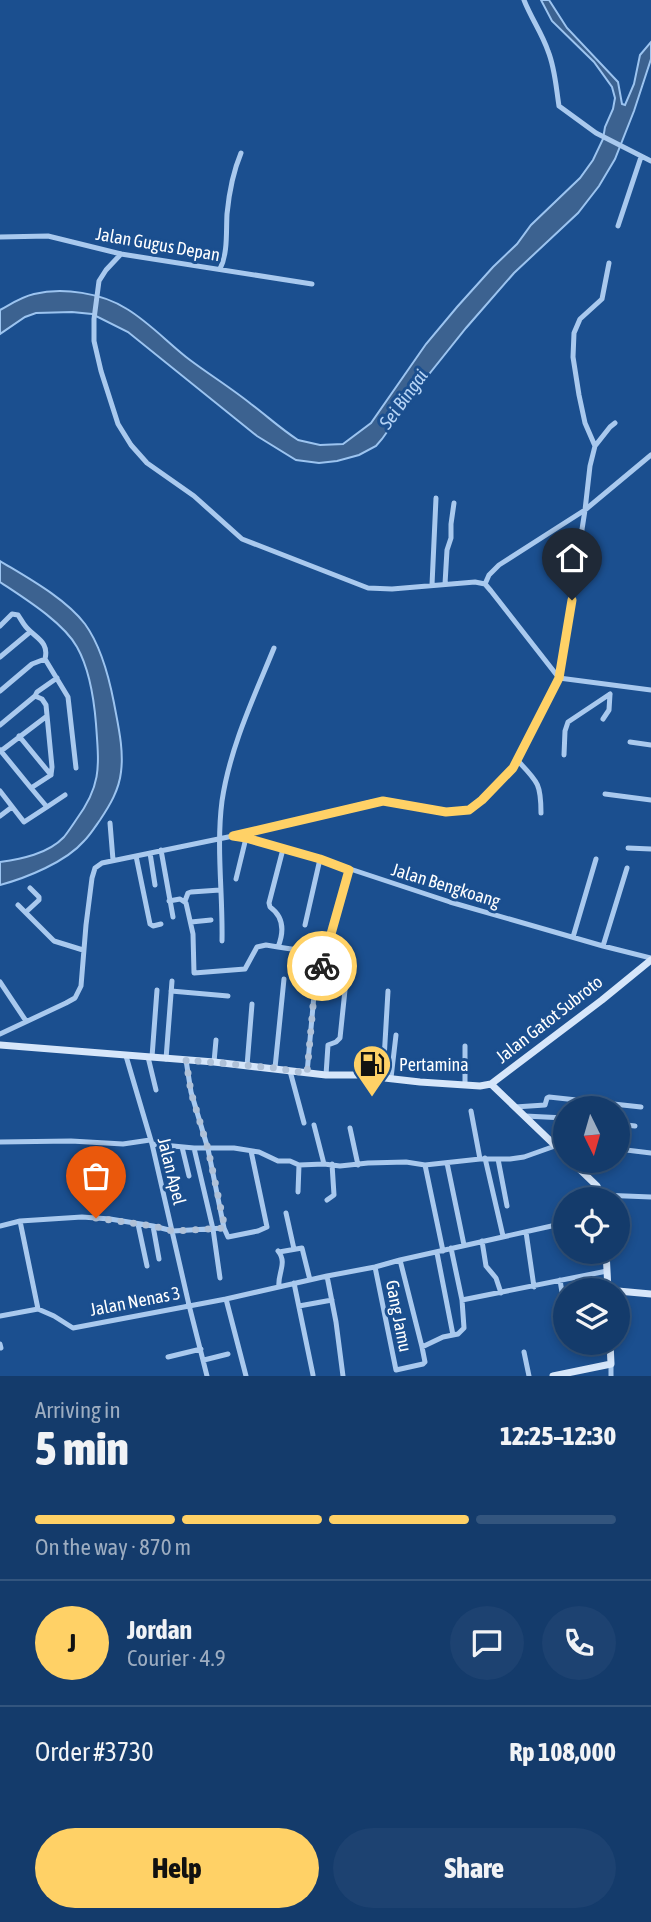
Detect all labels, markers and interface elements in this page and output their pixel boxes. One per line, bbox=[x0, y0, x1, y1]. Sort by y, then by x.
street label: Jalan Gugus Depan bbox=[94, 223, 222, 265]
water label: Sei Bingai bbox=[374, 365, 432, 434]
pin bbox=[542, 528, 602, 600]
icon: home bbox=[553, 539, 591, 577]
street label: Jalan Bengkoang bbox=[389, 859, 503, 912]
courier bbox=[287, 931, 357, 1001]
icon: bike bbox=[303, 947, 341, 985]
street label: Jalan Gatot Subroto bbox=[492, 971, 606, 1067]
fuel station icon: Pertamina bbox=[351, 1043, 393, 1098]
place label: Pertamina bbox=[399, 1054, 469, 1075]
north arrow bbox=[553, 1096, 630, 1172]
map controls bbox=[553, 1096, 630, 1355]
street label: Jalan Apel bbox=[153, 1135, 191, 1207]
pin bbox=[66, 1146, 126, 1218]
icon: bag bbox=[77, 1157, 115, 1195]
button: locate bbox=[553, 1187, 630, 1264]
street label: Gang Jamu bbox=[382, 1278, 416, 1354]
button: layers bbox=[553, 1278, 630, 1355]
street label: Jalan Nenas 3 bbox=[88, 1282, 182, 1320]
text: Arriving in bbox=[35, 1397, 121, 1423]
text: 12:25–12:30 bbox=[500, 1421, 616, 1451]
text: 5 min bbox=[35, 1422, 129, 1475]
text: On the way · 870 m bbox=[35, 1534, 191, 1560]
button: chat bbox=[450, 1606, 524, 1680]
button: phone bbox=[542, 1606, 616, 1680]
text: Jordan bbox=[127, 1615, 192, 1645]
text: J bbox=[68, 1628, 76, 1658]
text: Courier · 4.9 bbox=[127, 1645, 226, 1671]
text: Order #3730 bbox=[35, 1737, 154, 1767]
text: Rp 108,000 bbox=[509, 1737, 616, 1767]
button: Help bbox=[35, 1828, 319, 1908]
button: Share bbox=[333, 1828, 616, 1908]

